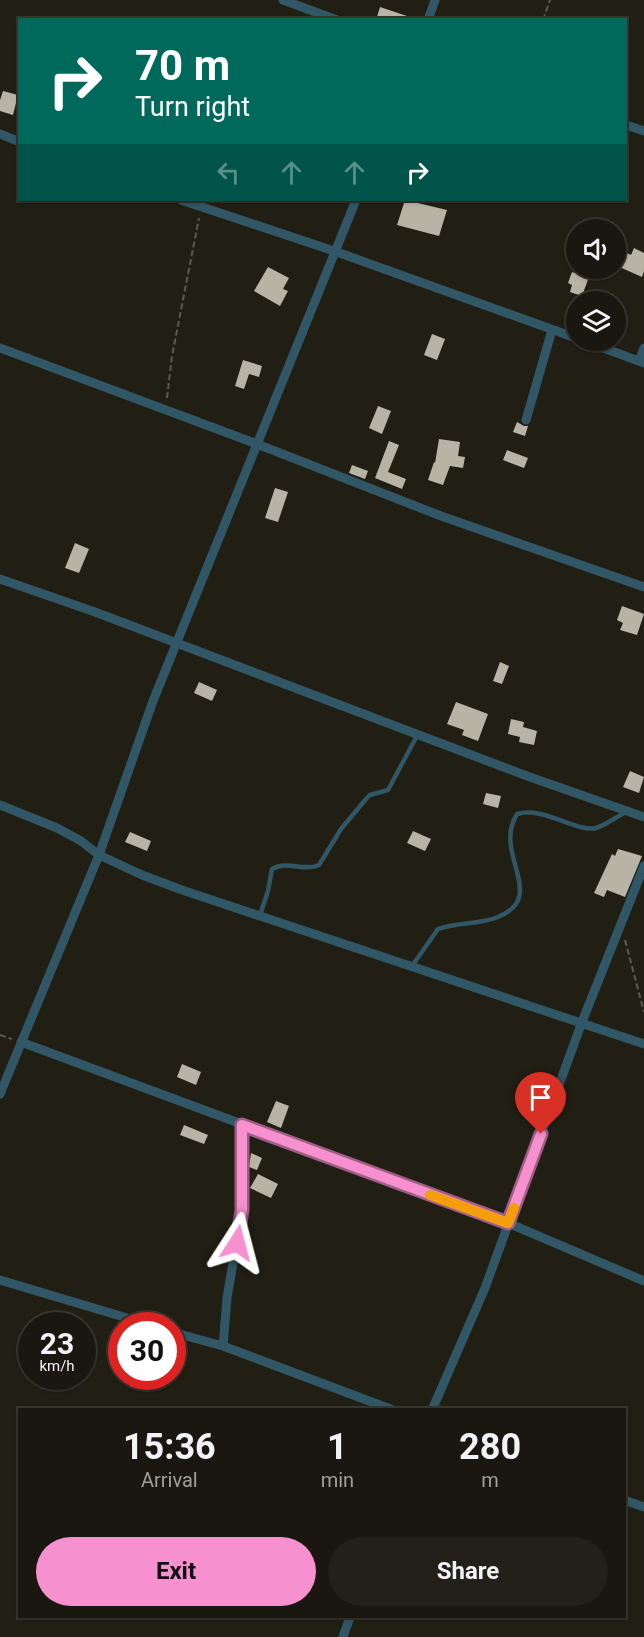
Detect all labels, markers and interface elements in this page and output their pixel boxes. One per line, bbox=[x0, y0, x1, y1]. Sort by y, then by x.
text: 70 m bbox=[135, 41, 230, 90]
icon: right bbox=[36, 42, 114, 120]
text: Turn right bbox=[135, 91, 250, 123]
icon: left bbox=[212, 156, 245, 189]
icon: ahead bbox=[275, 156, 308, 189]
icon: ahead bbox=[338, 156, 371, 189]
icon: right bbox=[401, 156, 434, 189]
map controls bbox=[566, 219, 626, 351]
button: sound bbox=[566, 219, 626, 279]
button: layers bbox=[566, 291, 626, 351]
pin bbox=[515, 1072, 566, 1134]
icon: arrive bbox=[524, 1081, 557, 1114]
position arrow bbox=[205, 1211, 269, 1275]
speed limit sign: 30 bbox=[108, 1312, 186, 1390]
text: 23 bbox=[40, 1326, 74, 1361]
text: km/h bbox=[39, 1357, 75, 1375]
text: 15:36 bbox=[123, 1426, 216, 1468]
text: 1 bbox=[327, 1426, 348, 1468]
text: 280 bbox=[459, 1426, 521, 1468]
text: Arrival bbox=[141, 1468, 198, 1492]
text: min bbox=[321, 1468, 354, 1492]
text: m bbox=[481, 1468, 499, 1492]
button: Exit bbox=[36, 1537, 316, 1606]
button: Share bbox=[328, 1537, 608, 1606]

